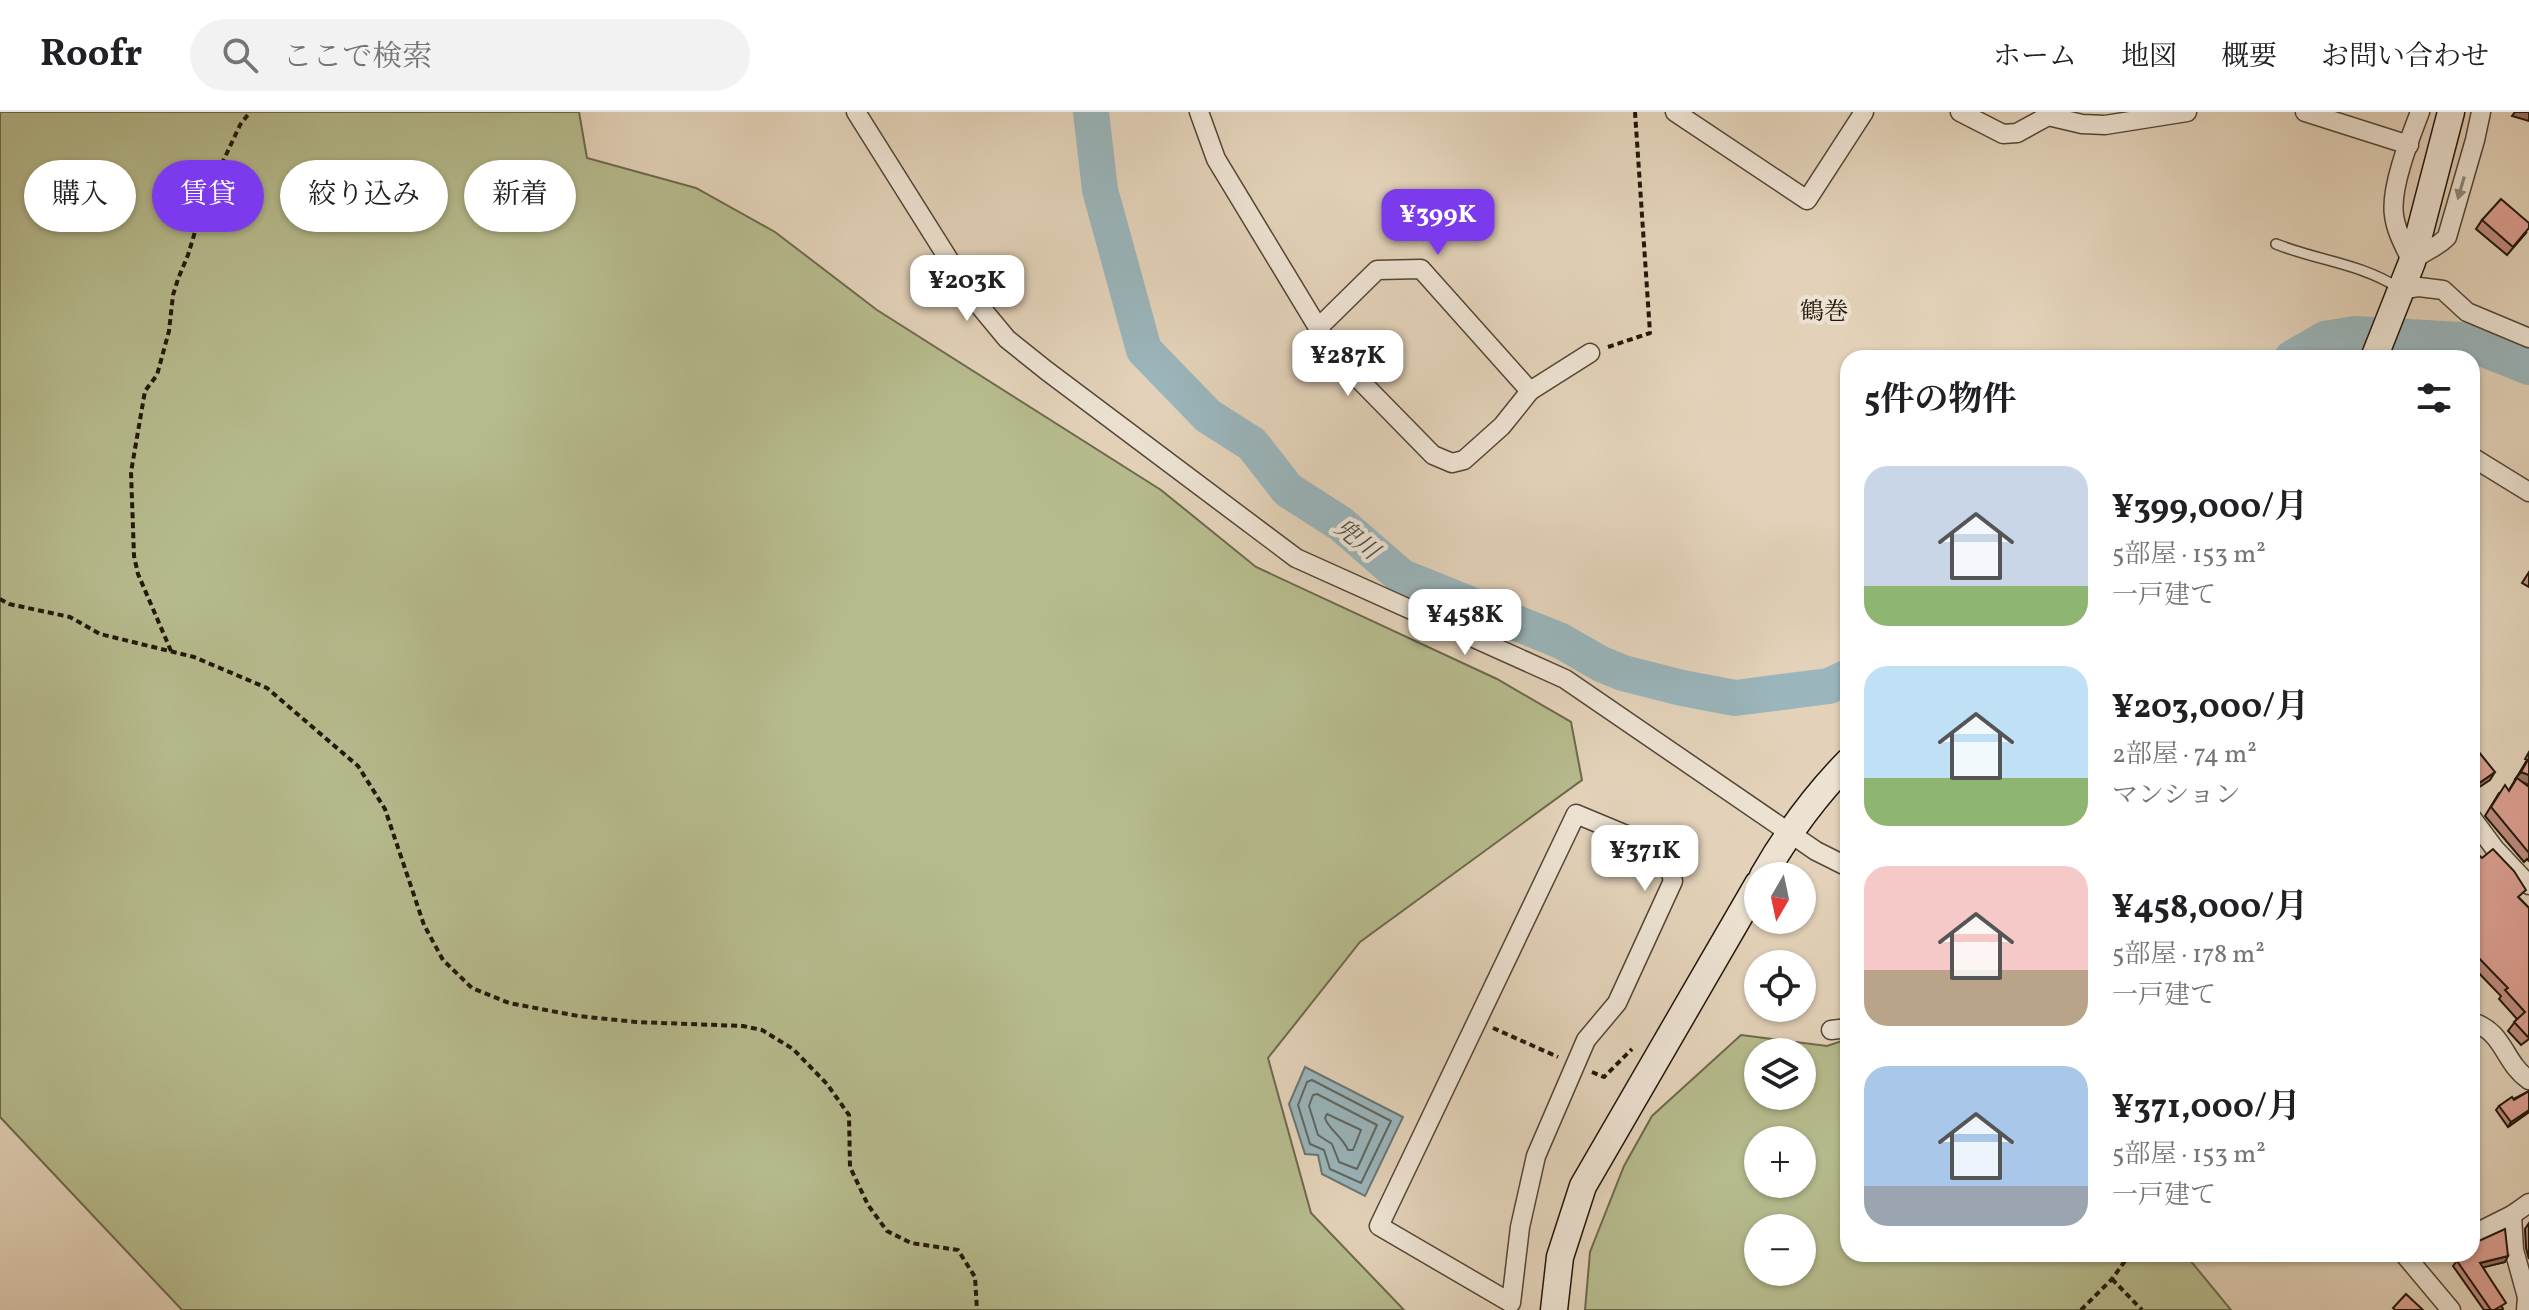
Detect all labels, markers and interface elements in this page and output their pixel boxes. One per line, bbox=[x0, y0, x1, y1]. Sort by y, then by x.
search box bbox=[190, 19, 750, 91]
text: Roofr bbox=[40, 29, 142, 82]
icon: search bbox=[218, 33, 262, 77]
text: ここで検索 bbox=[282, 37, 432, 79]
text: ホーム bbox=[1993, 38, 2077, 77]
text: 地図 bbox=[2121, 38, 2177, 77]
text: 概要 bbox=[2221, 38, 2277, 77]
text: お問い合わせ bbox=[2321, 38, 2489, 77]
chip: 購入 bbox=[24, 160, 136, 232]
chip: 賃貸 bbox=[152, 160, 264, 232]
chip: 絞り込み bbox=[280, 160, 448, 232]
chip: 新着 bbox=[464, 160, 576, 232]
one-way arrow bbox=[2455, 175, 2467, 200]
pin: ¥399K bbox=[1382, 189, 1494, 257]
text: ¥399K bbox=[1400, 197, 1476, 233]
pin: ¥203K bbox=[911, 255, 1023, 323]
text: ¥203K bbox=[928, 263, 1006, 299]
district label: 鶴巻 bbox=[1800, 296, 1848, 330]
pin: ¥287K bbox=[1292, 330, 1404, 398]
text: ¥287K bbox=[1310, 338, 1386, 374]
icon: filters bbox=[2412, 376, 2456, 420]
text: 5件の物件 bbox=[1864, 378, 2016, 425]
text: ¥399,000/月 bbox=[2112, 485, 2308, 532]
icon: home bbox=[1928, 498, 2024, 594]
water label: 兜川 bbox=[1326, 512, 1387, 571]
text: 5部屋 · 153 m² bbox=[2112, 537, 2266, 573]
text: 一戸建て bbox=[2112, 578, 2216, 614]
pin: ¥458K bbox=[1409, 589, 1521, 657]
text: ¥458K bbox=[1426, 597, 1504, 633]
text: ¥203,000/月 bbox=[2112, 685, 2309, 732]
icon: home bbox=[1928, 698, 2024, 794]
text: 2部屋 · 74 m² bbox=[2112, 737, 2257, 773]
text: マンション bbox=[2112, 778, 2241, 814]
pin: ¥371K bbox=[1589, 825, 1701, 893]
text: ¥371K bbox=[1609, 833, 1681, 869]
north arrow bbox=[1744, 862, 1816, 934]
map controls bbox=[1744, 862, 1816, 1286]
text: ¥458,000/月 bbox=[2112, 885, 2308, 932]
icon: home bbox=[1928, 898, 2024, 994]
text: 5部屋 · 178 m² bbox=[2112, 937, 2265, 973]
button: locate bbox=[1744, 950, 1816, 1022]
text: 一戸建て bbox=[2112, 978, 2216, 1014]
button: layers bbox=[1744, 1038, 1816, 1110]
text: ¥371,000/月 bbox=[2112, 1085, 2301, 1132]
icon: home bbox=[1928, 1098, 2024, 1194]
button: + bbox=[1744, 1126, 1816, 1198]
text: 5部屋 · 153 m² bbox=[2112, 1137, 2266, 1173]
text: 一戸建て bbox=[2112, 1178, 2216, 1214]
button: − bbox=[1744, 1214, 1816, 1286]

